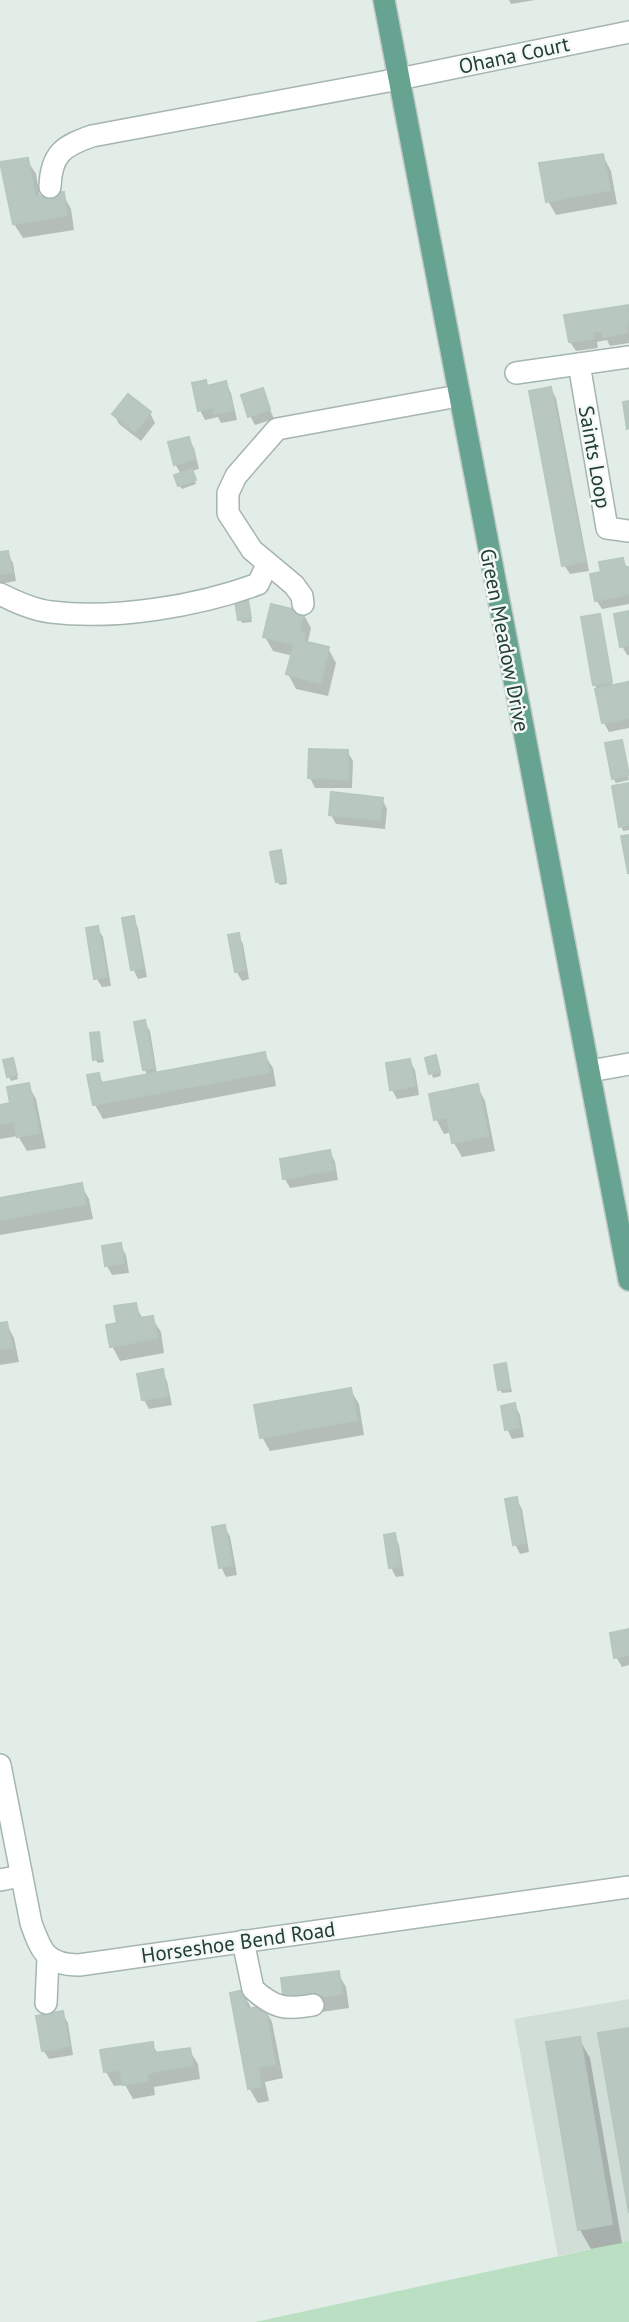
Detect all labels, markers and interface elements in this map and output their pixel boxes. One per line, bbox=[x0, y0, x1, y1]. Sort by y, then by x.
street label: Ohana Court bbox=[456, 30, 572, 80]
street label: Saints Loop bbox=[573, 404, 617, 510]
street label: Green Meadow Drive bbox=[474, 546, 536, 734]
street label: Horseshoe Bend Road bbox=[139, 1915, 337, 1969]

